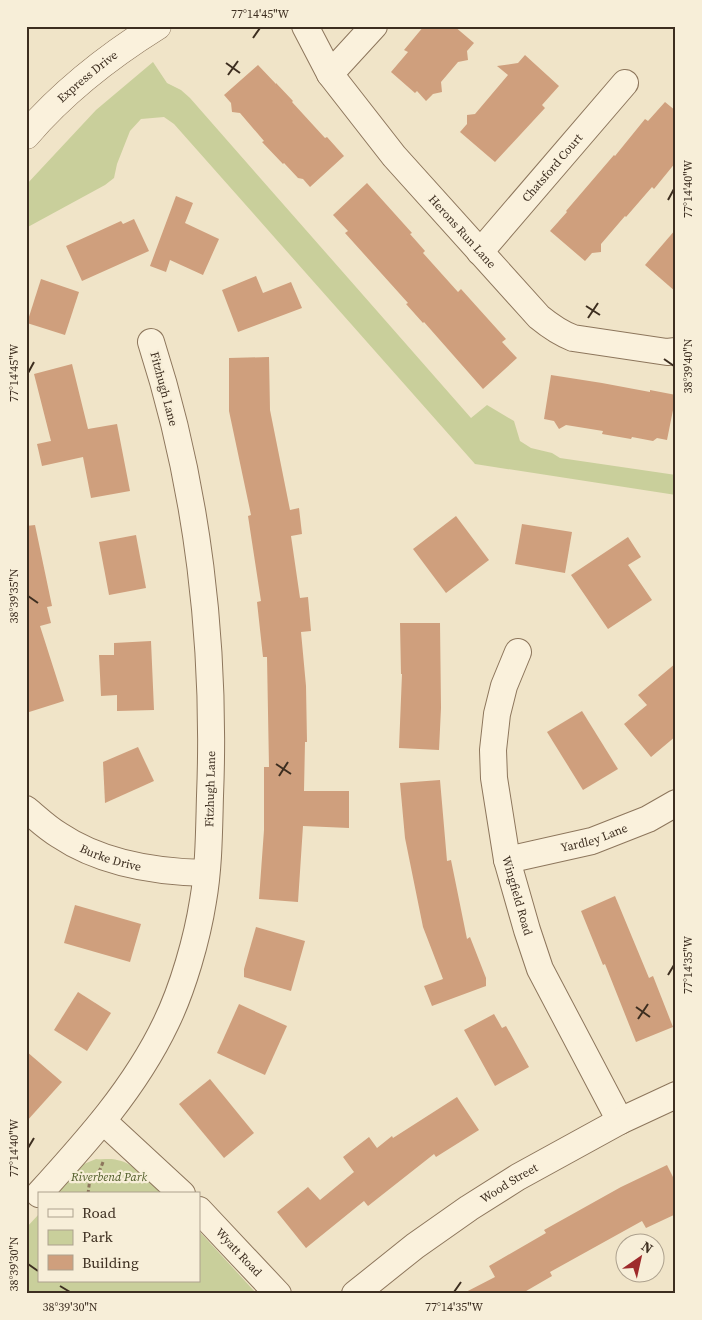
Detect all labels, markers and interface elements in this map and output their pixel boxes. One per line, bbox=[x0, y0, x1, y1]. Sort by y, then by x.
text: 77°14'45"W bbox=[231, 6, 289, 22]
street label: Express Drive bbox=[54, 47, 121, 106]
street label: Chatsford Court bbox=[518, 130, 586, 205]
text: 77°14'40"W bbox=[680, 160, 696, 218]
street label: Herons Run Lane bbox=[425, 192, 499, 272]
text: 38°39'40"N bbox=[680, 338, 696, 394]
text: 77°14'45"W bbox=[6, 344, 22, 402]
street label: Fitzhugh Lane bbox=[146, 350, 182, 428]
text: 38°39'35"N bbox=[6, 568, 22, 624]
street label: Fitzhugh Lane bbox=[201, 751, 219, 827]
street label: Yardley Lane bbox=[559, 820, 630, 856]
street label: Burke Drive bbox=[77, 840, 143, 875]
street label: Wingfield Road bbox=[498, 854, 536, 938]
text: 77°14'35"W bbox=[680, 936, 696, 994]
text: 77°14'40"W bbox=[6, 1119, 22, 1177]
street label: Wood Street bbox=[477, 1160, 541, 1207]
park label: Riverbend Park bbox=[70, 1169, 147, 1185]
legend bbox=[38, 1192, 200, 1282]
text: Road bbox=[82, 1202, 116, 1223]
street label: Wyatt Road bbox=[212, 1225, 266, 1280]
text: Park bbox=[82, 1226, 114, 1247]
north arrow bbox=[614, 1232, 664, 1282]
text: 38°39'30"N bbox=[6, 1236, 22, 1292]
text: N bbox=[637, 1236, 657, 1258]
text: Building bbox=[82, 1252, 139, 1273]
text: 38°39'30"N bbox=[42, 1299, 98, 1315]
text: 77°14'35"W bbox=[425, 1299, 483, 1315]

